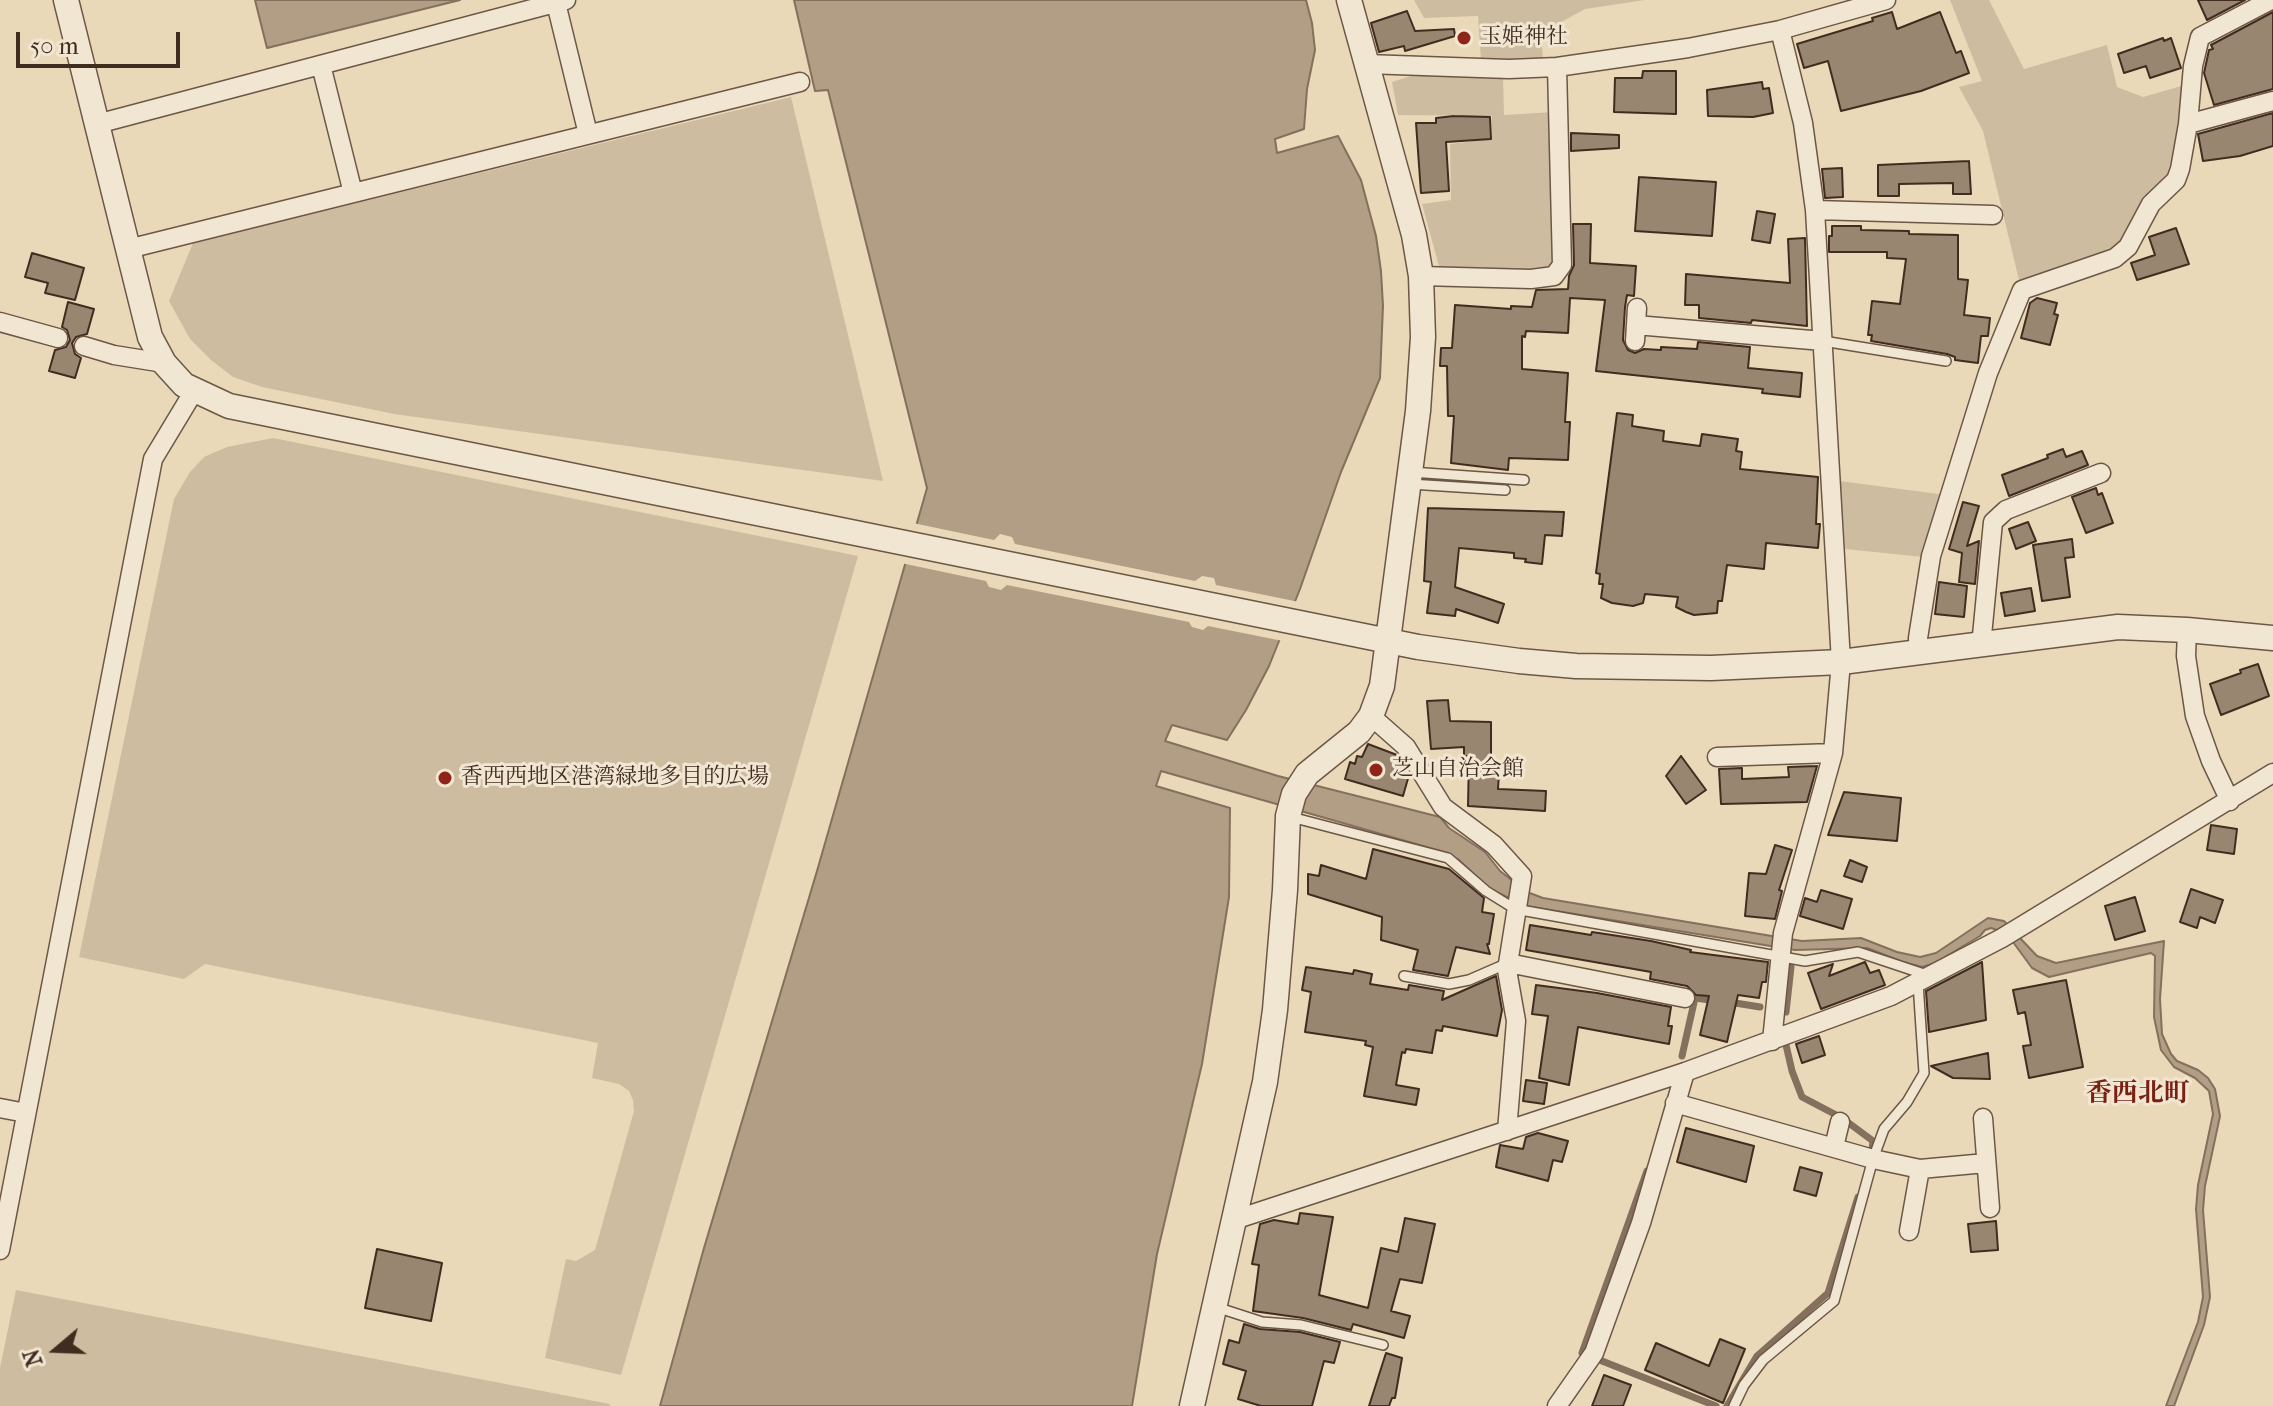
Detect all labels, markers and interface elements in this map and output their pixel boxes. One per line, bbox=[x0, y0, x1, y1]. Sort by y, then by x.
scale bar bbox=[20, 16, 184, 66]
place label: 玉姫神社 bbox=[1480, 25, 1568, 51]
marker: 玉姫神社 bbox=[1455, 29, 1473, 47]
text: 50 m bbox=[30, 32, 79, 60]
place label: 芝山自治会館 bbox=[1392, 757, 1524, 783]
marker: 芝山自治会館 bbox=[1367, 761, 1385, 779]
place label: 香西西地区港湾緑地多目的広場 bbox=[461, 765, 769, 791]
marker: 香西西地区港湾緑地多目的広場 bbox=[436, 769, 454, 787]
district label: 香西北町 bbox=[2086, 1079, 2190, 1111]
north arrow bbox=[16, 1310, 96, 1390]
text: N bbox=[18, 1346, 48, 1370]

